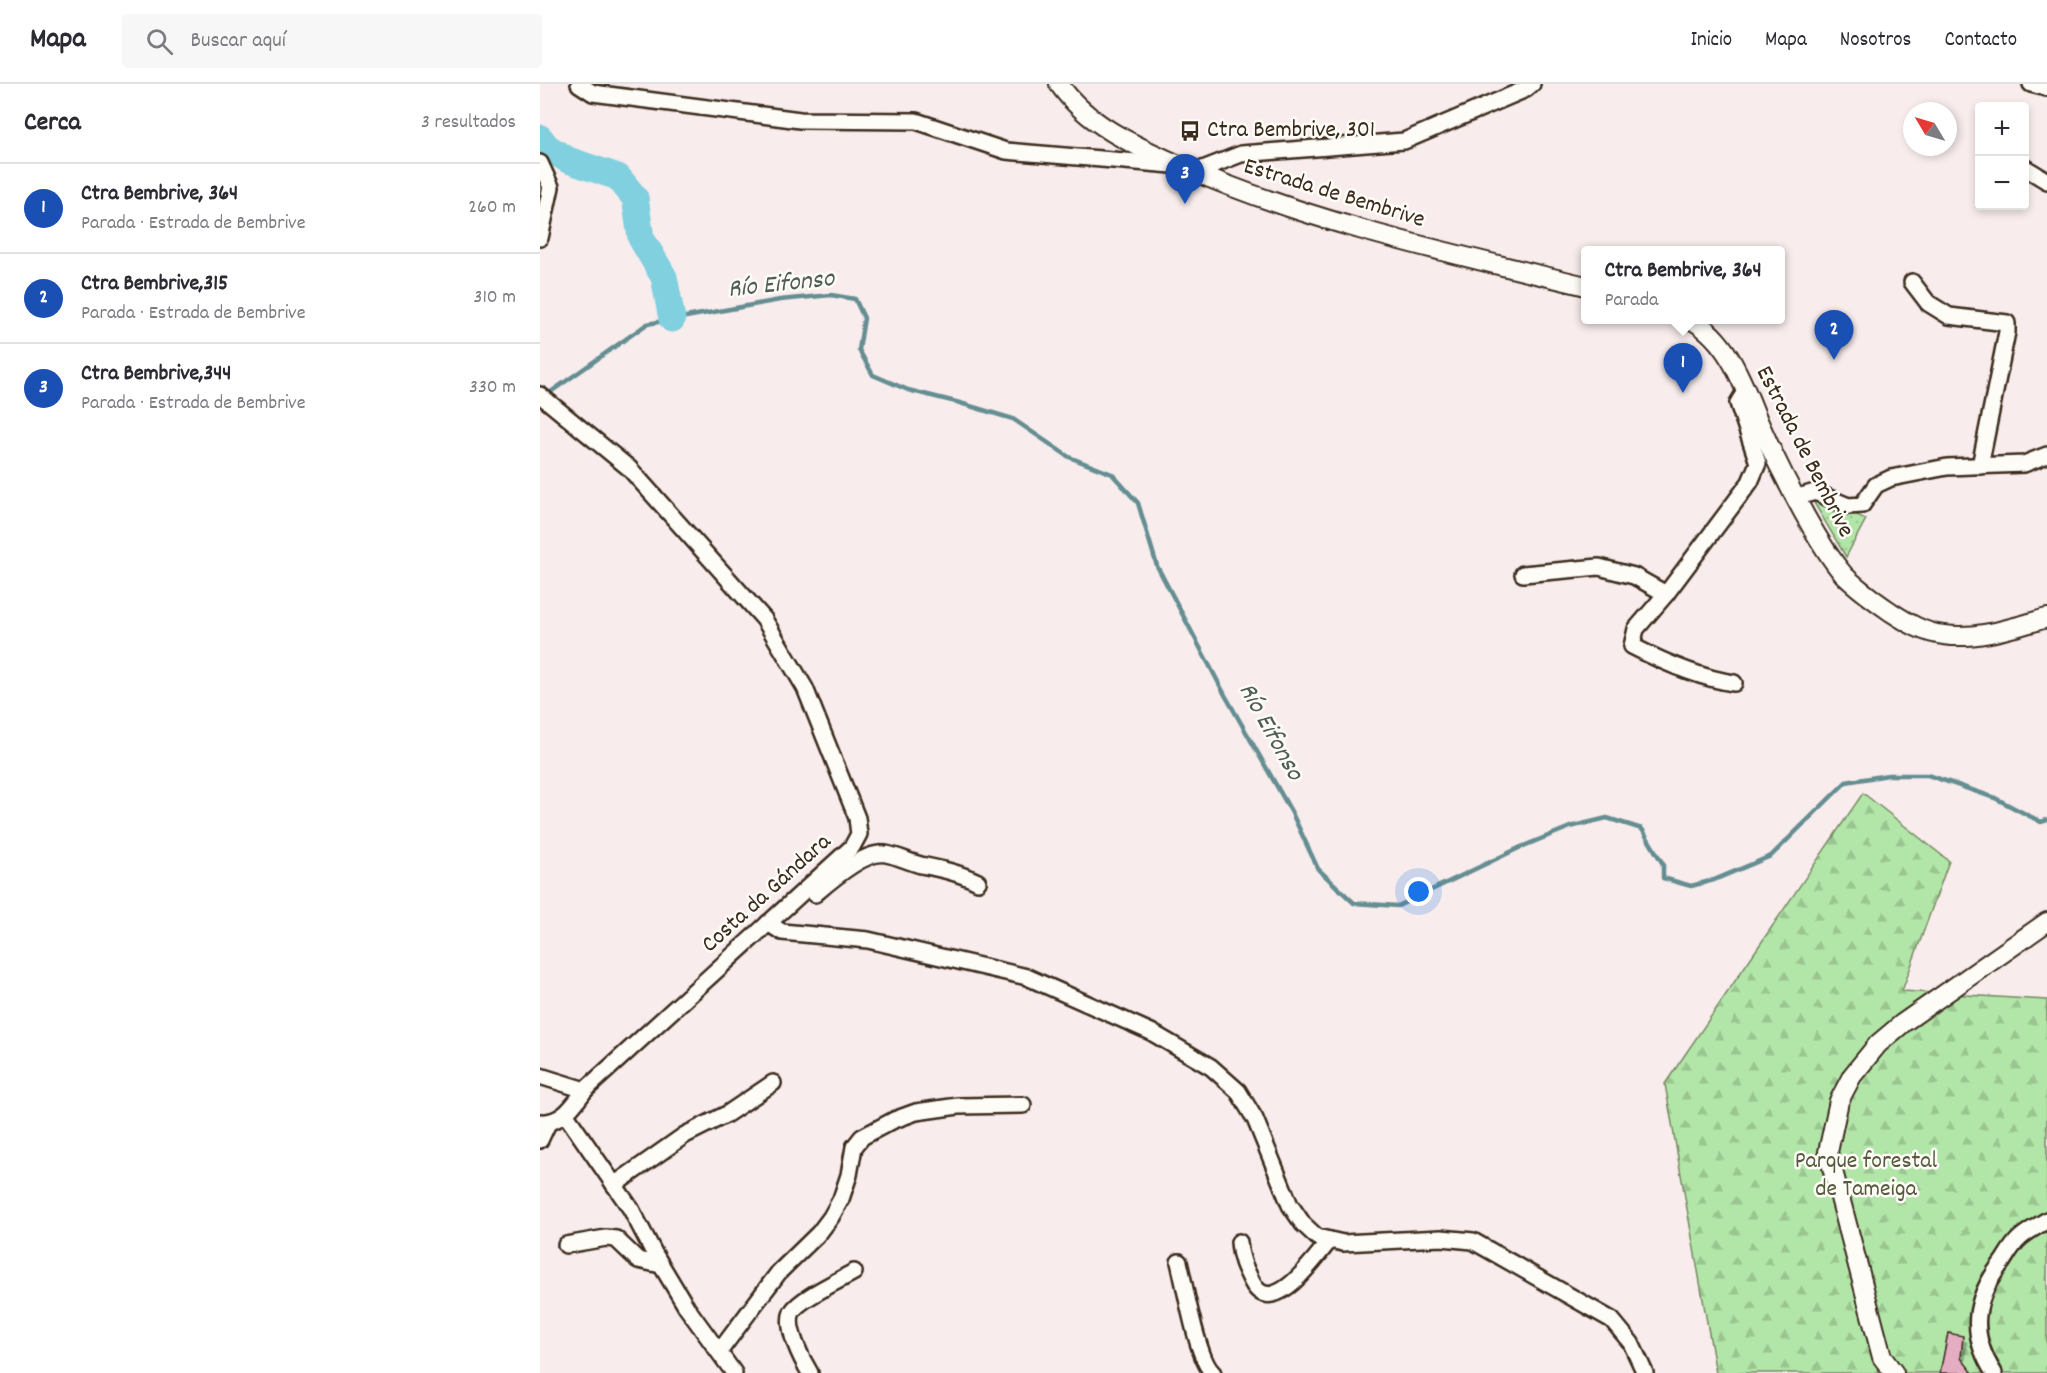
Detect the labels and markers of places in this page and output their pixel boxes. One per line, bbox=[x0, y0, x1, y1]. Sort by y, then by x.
place label: Ctra Bembrive, 301 bbox=[1207, 114, 1375, 148]
bus stop icon: Ctra Bembrive, 301 bbox=[1178, 119, 1202, 143]
pin: 3 bbox=[1166, 154, 1204, 204]
pin: 2 bbox=[1814, 310, 1854, 360]
pin: 1 bbox=[1664, 344, 1702, 393]

